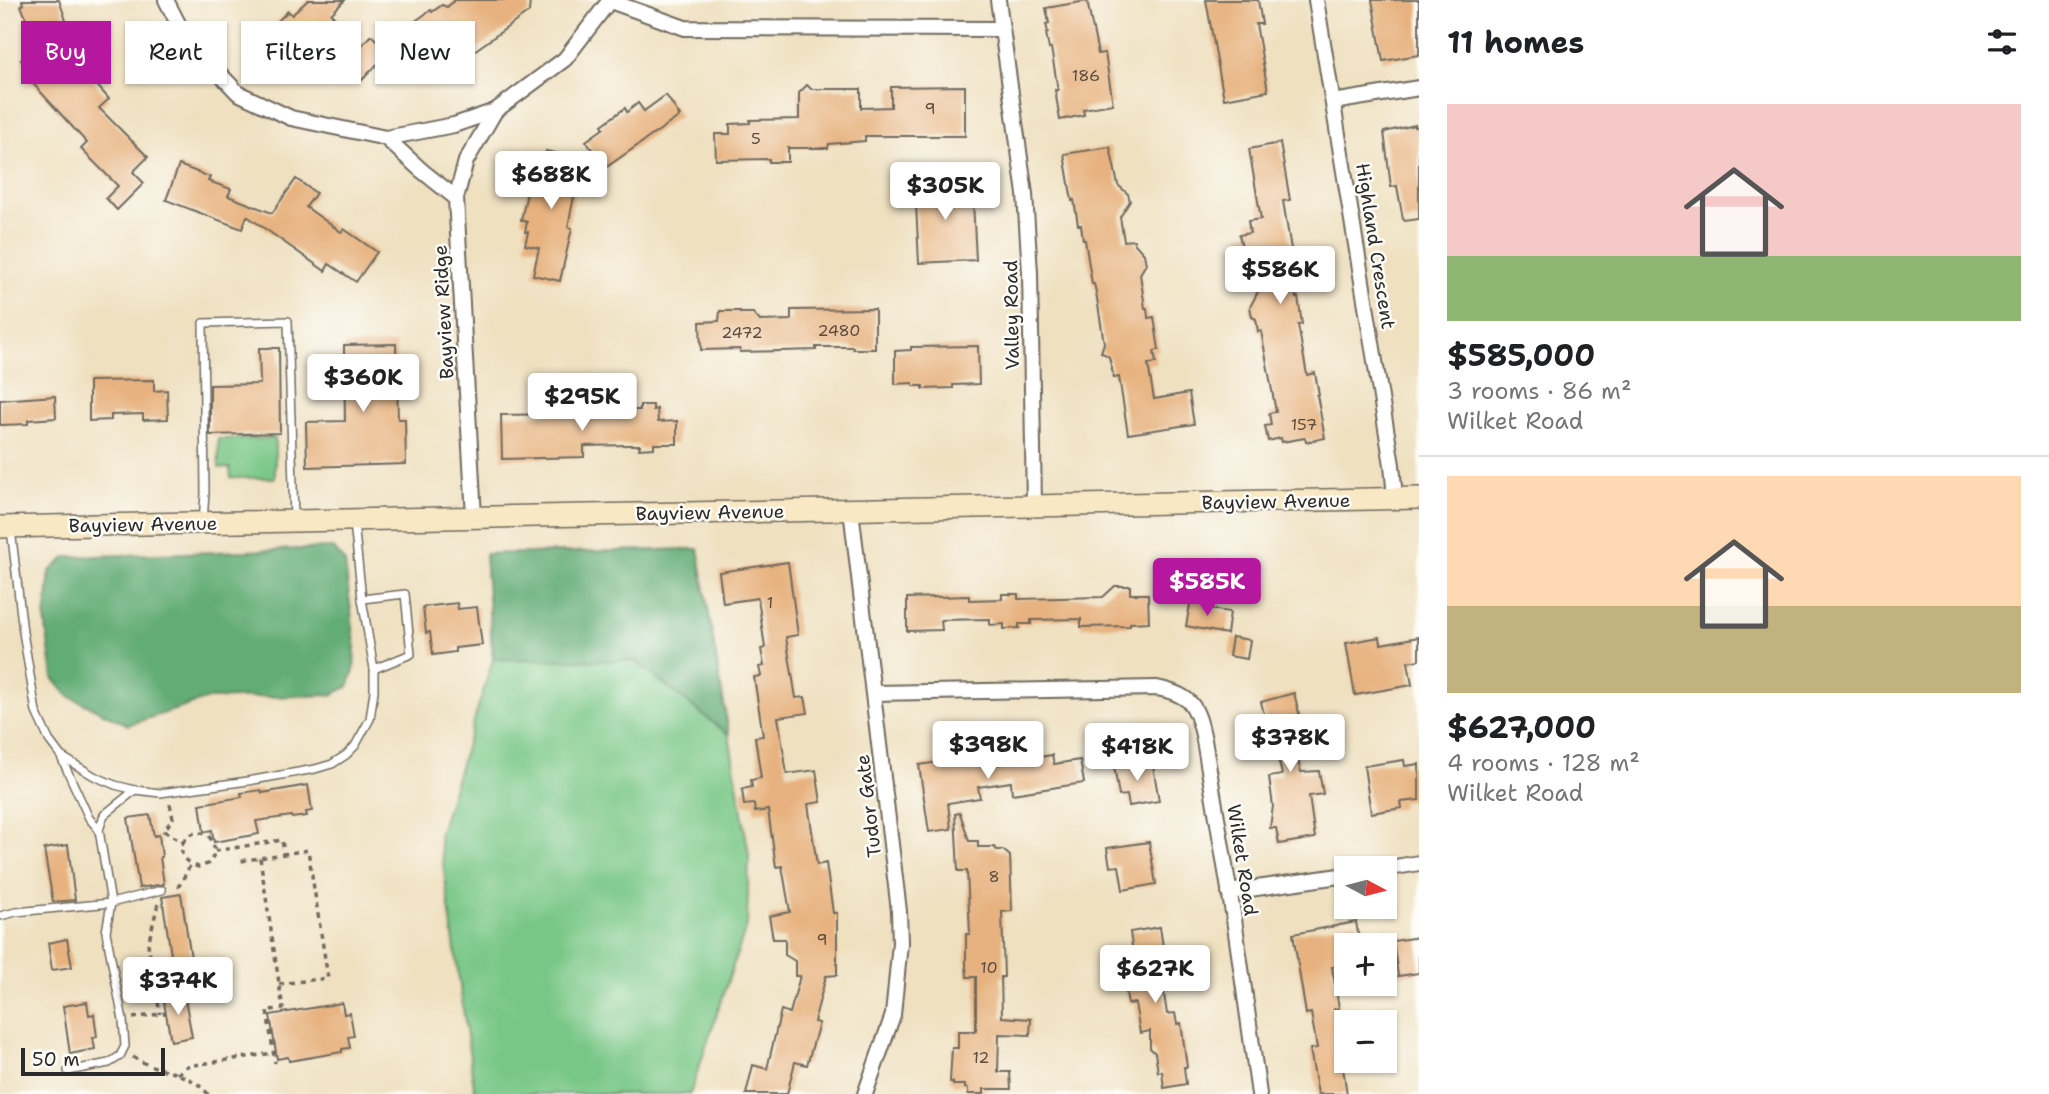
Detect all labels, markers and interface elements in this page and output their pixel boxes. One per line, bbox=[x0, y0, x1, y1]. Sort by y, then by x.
chip: Buy bbox=[21, 21, 111, 84]
chip: Rent bbox=[125, 21, 227, 84]
chip: Filters bbox=[241, 21, 361, 84]
chip: New bbox=[375, 21, 475, 84]
text: 11 homes bbox=[1447, 22, 1584, 63]
icon: filters bbox=[1983, 23, 2021, 61]
house number: 186 bbox=[1072, 65, 1100, 86]
house number: 9 bbox=[924, 98, 936, 119]
house number: 5 bbox=[751, 128, 761, 149]
icon: home bbox=[1671, 149, 1797, 275]
pin: $688K bbox=[502, 152, 600, 211]
text: $688K bbox=[511, 159, 591, 189]
street label: Highland Crescent bbox=[1350, 161, 1401, 331]
pin: $305K bbox=[896, 162, 994, 222]
text: $305K bbox=[906, 170, 984, 200]
street label: Bayview Ridge bbox=[428, 244, 459, 380]
pin: $586K bbox=[1231, 246, 1329, 306]
text: $586K bbox=[1241, 254, 1319, 284]
street label: Valley Road bbox=[998, 260, 1025, 370]
house number: 2480 bbox=[817, 320, 861, 341]
house number: 2472 bbox=[721, 322, 763, 343]
text: $585,000 bbox=[1447, 335, 1595, 376]
pin: $360K bbox=[314, 354, 412, 414]
text: $360K bbox=[323, 362, 403, 392]
pin: $295K bbox=[533, 374, 631, 433]
text: 3 rooms · 86 m² bbox=[1447, 376, 1632, 406]
text: $295K bbox=[544, 381, 620, 411]
text: Wilket Road bbox=[1447, 406, 1583, 436]
house number: 157 bbox=[1291, 414, 1317, 435]
street label: Bayview Avenue bbox=[1201, 488, 1351, 515]
street label: Bayview Avenue bbox=[635, 499, 785, 526]
street label: Bayview Avenue bbox=[68, 511, 218, 538]
icon: home bbox=[1671, 521, 1797, 647]
pin: $585K bbox=[1158, 558, 1256, 618]
text: $585K bbox=[1169, 566, 1245, 596]
house number: 1 bbox=[767, 592, 773, 613]
text: $627,000 bbox=[1447, 707, 1596, 748]
pin: $378K bbox=[1241, 714, 1339, 774]
pin: $398K bbox=[939, 722, 1037, 781]
text: $378K bbox=[1251, 722, 1329, 752]
pin: $418K bbox=[1088, 724, 1186, 783]
text: $398K bbox=[949, 729, 1027, 759]
text: $418K bbox=[1101, 731, 1173, 761]
text: 4 rooms · 128 m² bbox=[1447, 748, 1640, 778]
street label: Tudor Gate bbox=[850, 753, 887, 859]
text: Wilket Road bbox=[1447, 778, 1583, 808]
street label: Wilket Road bbox=[1221, 803, 1264, 918]
north arrow bbox=[1334, 856, 1396, 919]
map controls bbox=[1334, 856, 1397, 1073]
house number: 8 bbox=[988, 866, 1000, 887]
house number: 9 bbox=[816, 929, 828, 950]
button: + bbox=[1334, 933, 1397, 996]
pin: $627K bbox=[1106, 946, 1204, 1005]
text: $627K bbox=[1116, 953, 1194, 983]
house number: 10 bbox=[980, 957, 998, 978]
pin: $374K bbox=[129, 958, 227, 1017]
text: $374K bbox=[139, 965, 217, 995]
button: − bbox=[1334, 1010, 1397, 1073]
scale bar bbox=[21, 1045, 164, 1077]
text: 50 m bbox=[32, 1047, 80, 1072]
house number: 12 bbox=[972, 1047, 990, 1068]

